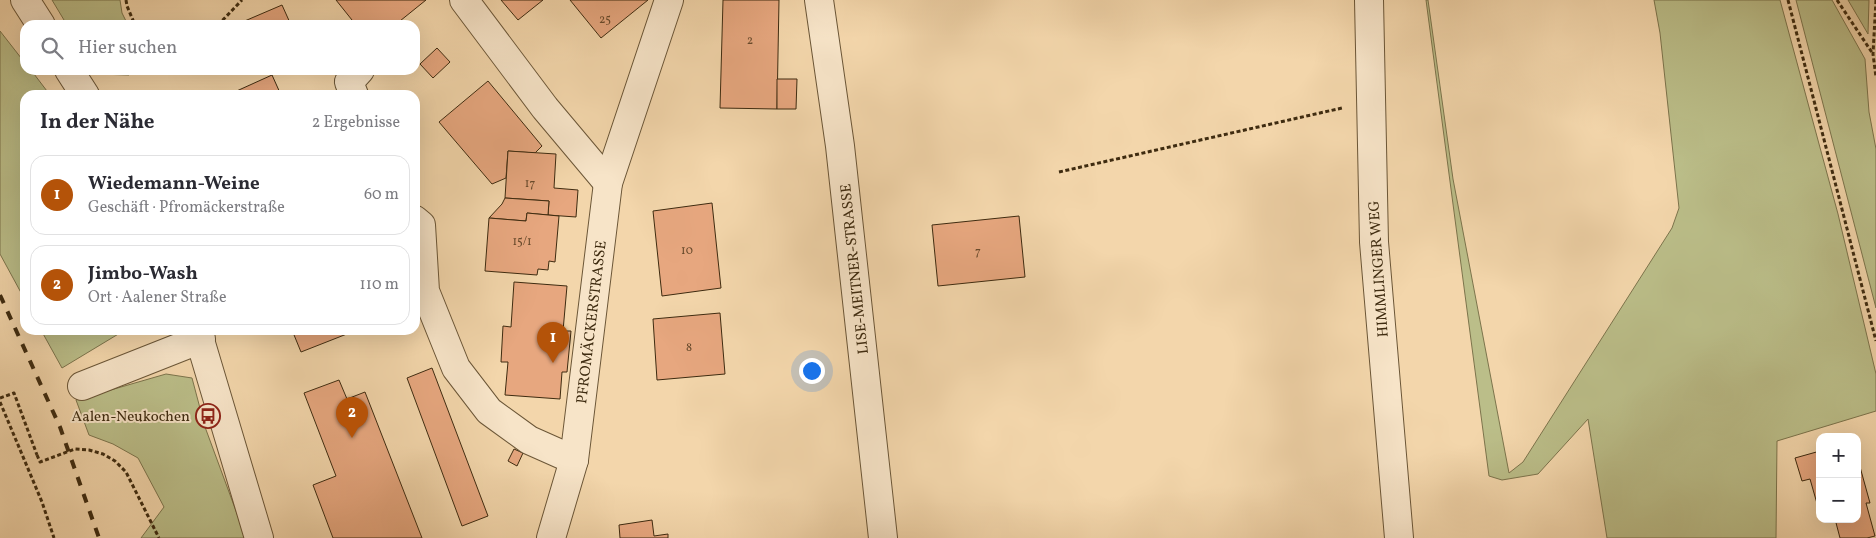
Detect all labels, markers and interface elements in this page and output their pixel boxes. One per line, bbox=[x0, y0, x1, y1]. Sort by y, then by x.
house number: 25 bbox=[599, 12, 611, 28]
search box bbox=[20, 20, 420, 75]
house number: 2 bbox=[747, 33, 753, 49]
icon: search bbox=[38, 34, 66, 62]
text: Hier suchen bbox=[78, 35, 177, 61]
text: In der Nähe bbox=[40, 108, 155, 137]
text: 2 Ergebnisse bbox=[312, 112, 400, 134]
text: Wiedemann-Weine bbox=[88, 171, 260, 197]
house number: 17 bbox=[525, 176, 535, 192]
street label: LISE-MEITNER-STRASSE bbox=[836, 183, 875, 355]
text: 1 bbox=[54, 184, 60, 206]
text: 60 m bbox=[364, 184, 399, 206]
text: Geschäft · Pfromäckerstraße bbox=[88, 197, 285, 219]
street label: HIMMLINGER WEG bbox=[1364, 200, 1395, 338]
house number: 15/1 bbox=[512, 234, 532, 250]
street label: PFROMÄCKERSTRASSE bbox=[572, 239, 613, 405]
house number: 10 bbox=[681, 243, 693, 259]
house number: 7 bbox=[975, 244, 981, 260]
text: Jimbo-Wash bbox=[88, 261, 198, 287]
text: 2 bbox=[53, 274, 61, 296]
text: 110 m bbox=[360, 274, 399, 296]
text: Ort · Aalener Straße bbox=[88, 287, 226, 309]
pin: 1 bbox=[537, 322, 569, 363]
house number: 8 bbox=[686, 340, 692, 356]
your location bbox=[799, 358, 825, 384]
pin: 2 bbox=[336, 397, 368, 438]
bus stop icon: Aalen-Neukochen bbox=[195, 403, 221, 429]
place label: Aalen-Neukochen bbox=[72, 407, 190, 428]
map controls bbox=[1816, 433, 1861, 523]
button: + bbox=[1816, 433, 1861, 478]
button: − bbox=[1816, 478, 1861, 523]

